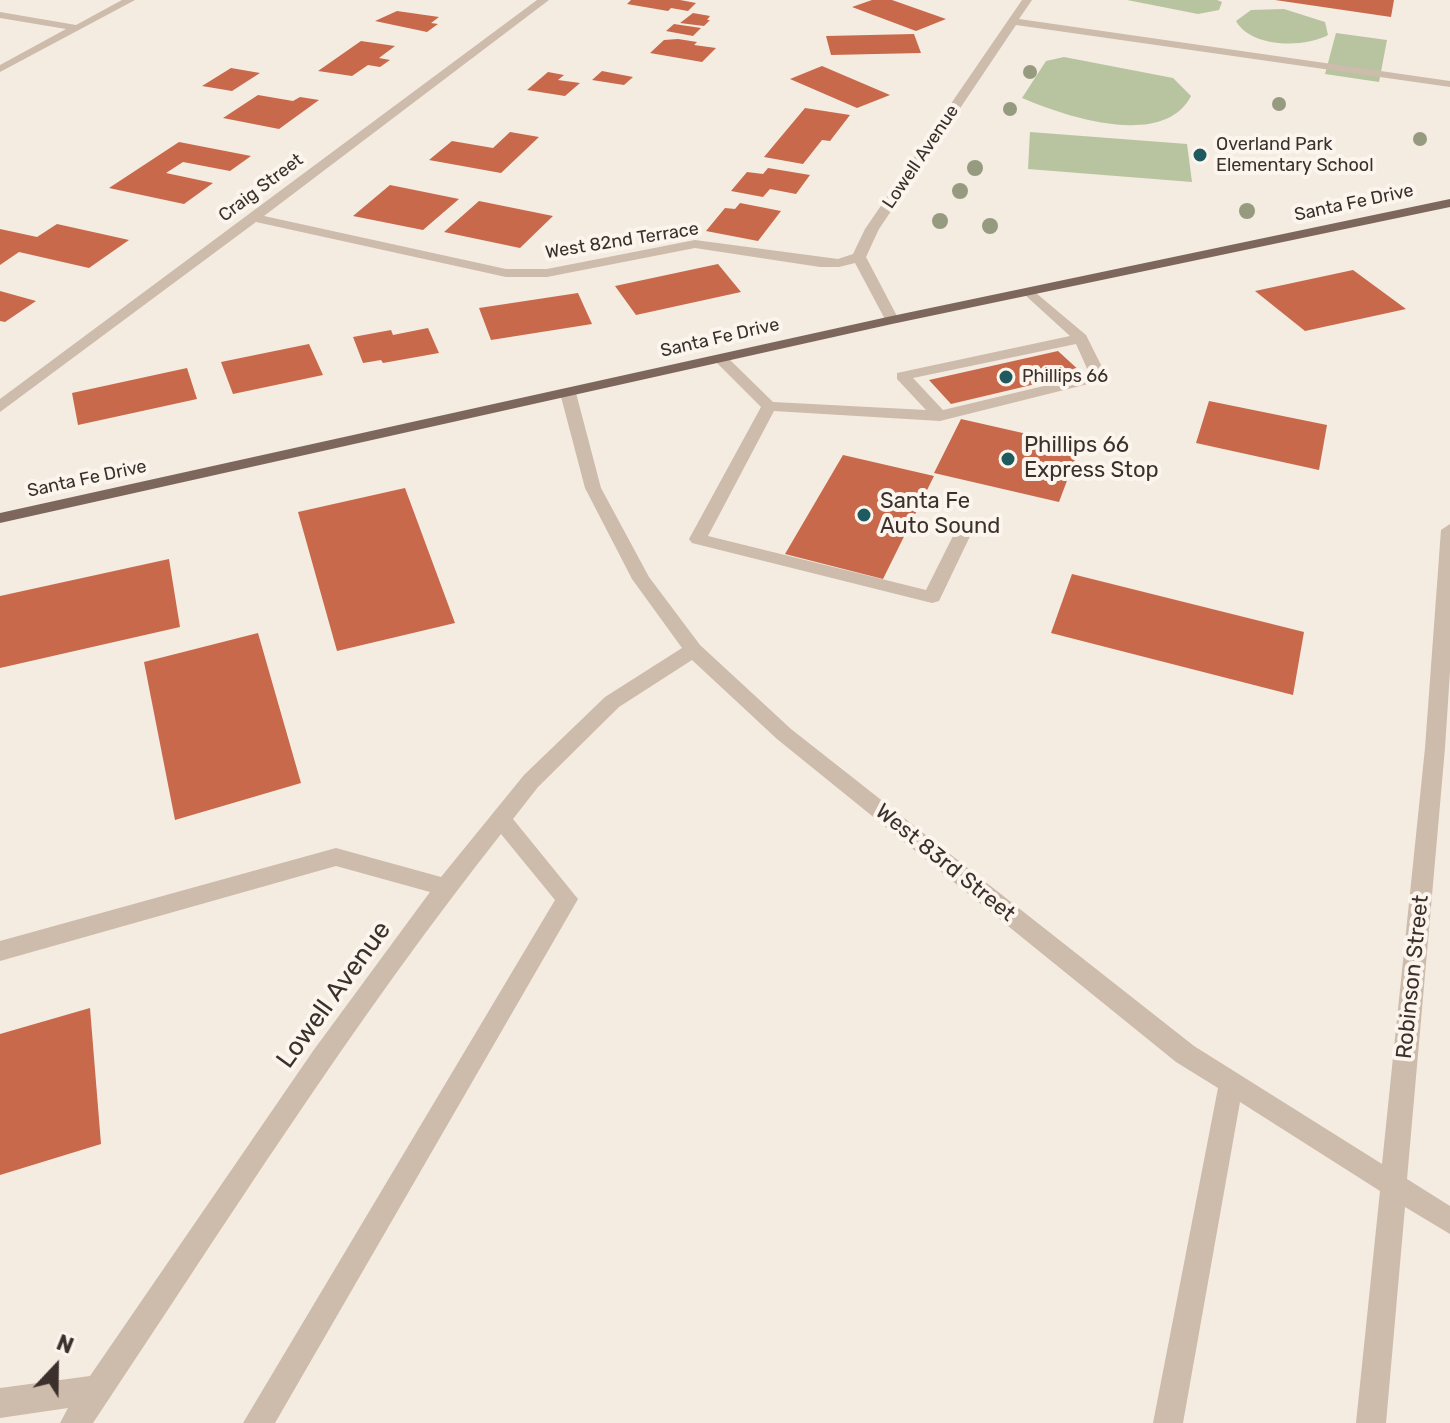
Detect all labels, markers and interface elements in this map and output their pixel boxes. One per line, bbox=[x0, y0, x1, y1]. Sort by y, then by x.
street label: Lowell Avenue bbox=[878, 101, 964, 213]
place label: Overland Park Elementary School bbox=[1216, 134, 1374, 176]
marker: Overland Park Elementary School bbox=[1191, 146, 1209, 164]
street label: Craig Street bbox=[215, 149, 307, 227]
street label: Santa Fe Drive bbox=[1292, 180, 1416, 226]
street label: West 82nd Terrace bbox=[544, 218, 700, 264]
street label: Santa Fe Drive bbox=[658, 314, 782, 362]
place label: Phillips 66 bbox=[1022, 366, 1108, 388]
marker: Phillips 66 bbox=[997, 368, 1015, 386]
place label: Phillips 66 Express Stop bbox=[1024, 433, 1159, 484]
marker: Phillips 66 Express Stop bbox=[999, 450, 1017, 468]
street label: Santa Fe Drive bbox=[25, 456, 149, 502]
place label: Santa Fe Auto Sound bbox=[880, 489, 1000, 540]
marker: Santa Fe Auto Sound bbox=[855, 506, 873, 524]
street label: West 83rd Street bbox=[870, 799, 1020, 927]
street label: Robinson Street bbox=[1391, 894, 1435, 1060]
street label: Lowell Avenue bbox=[270, 915, 398, 1075]
north arrow bbox=[16, 1327, 96, 1407]
text: N bbox=[53, 1329, 78, 1360]

